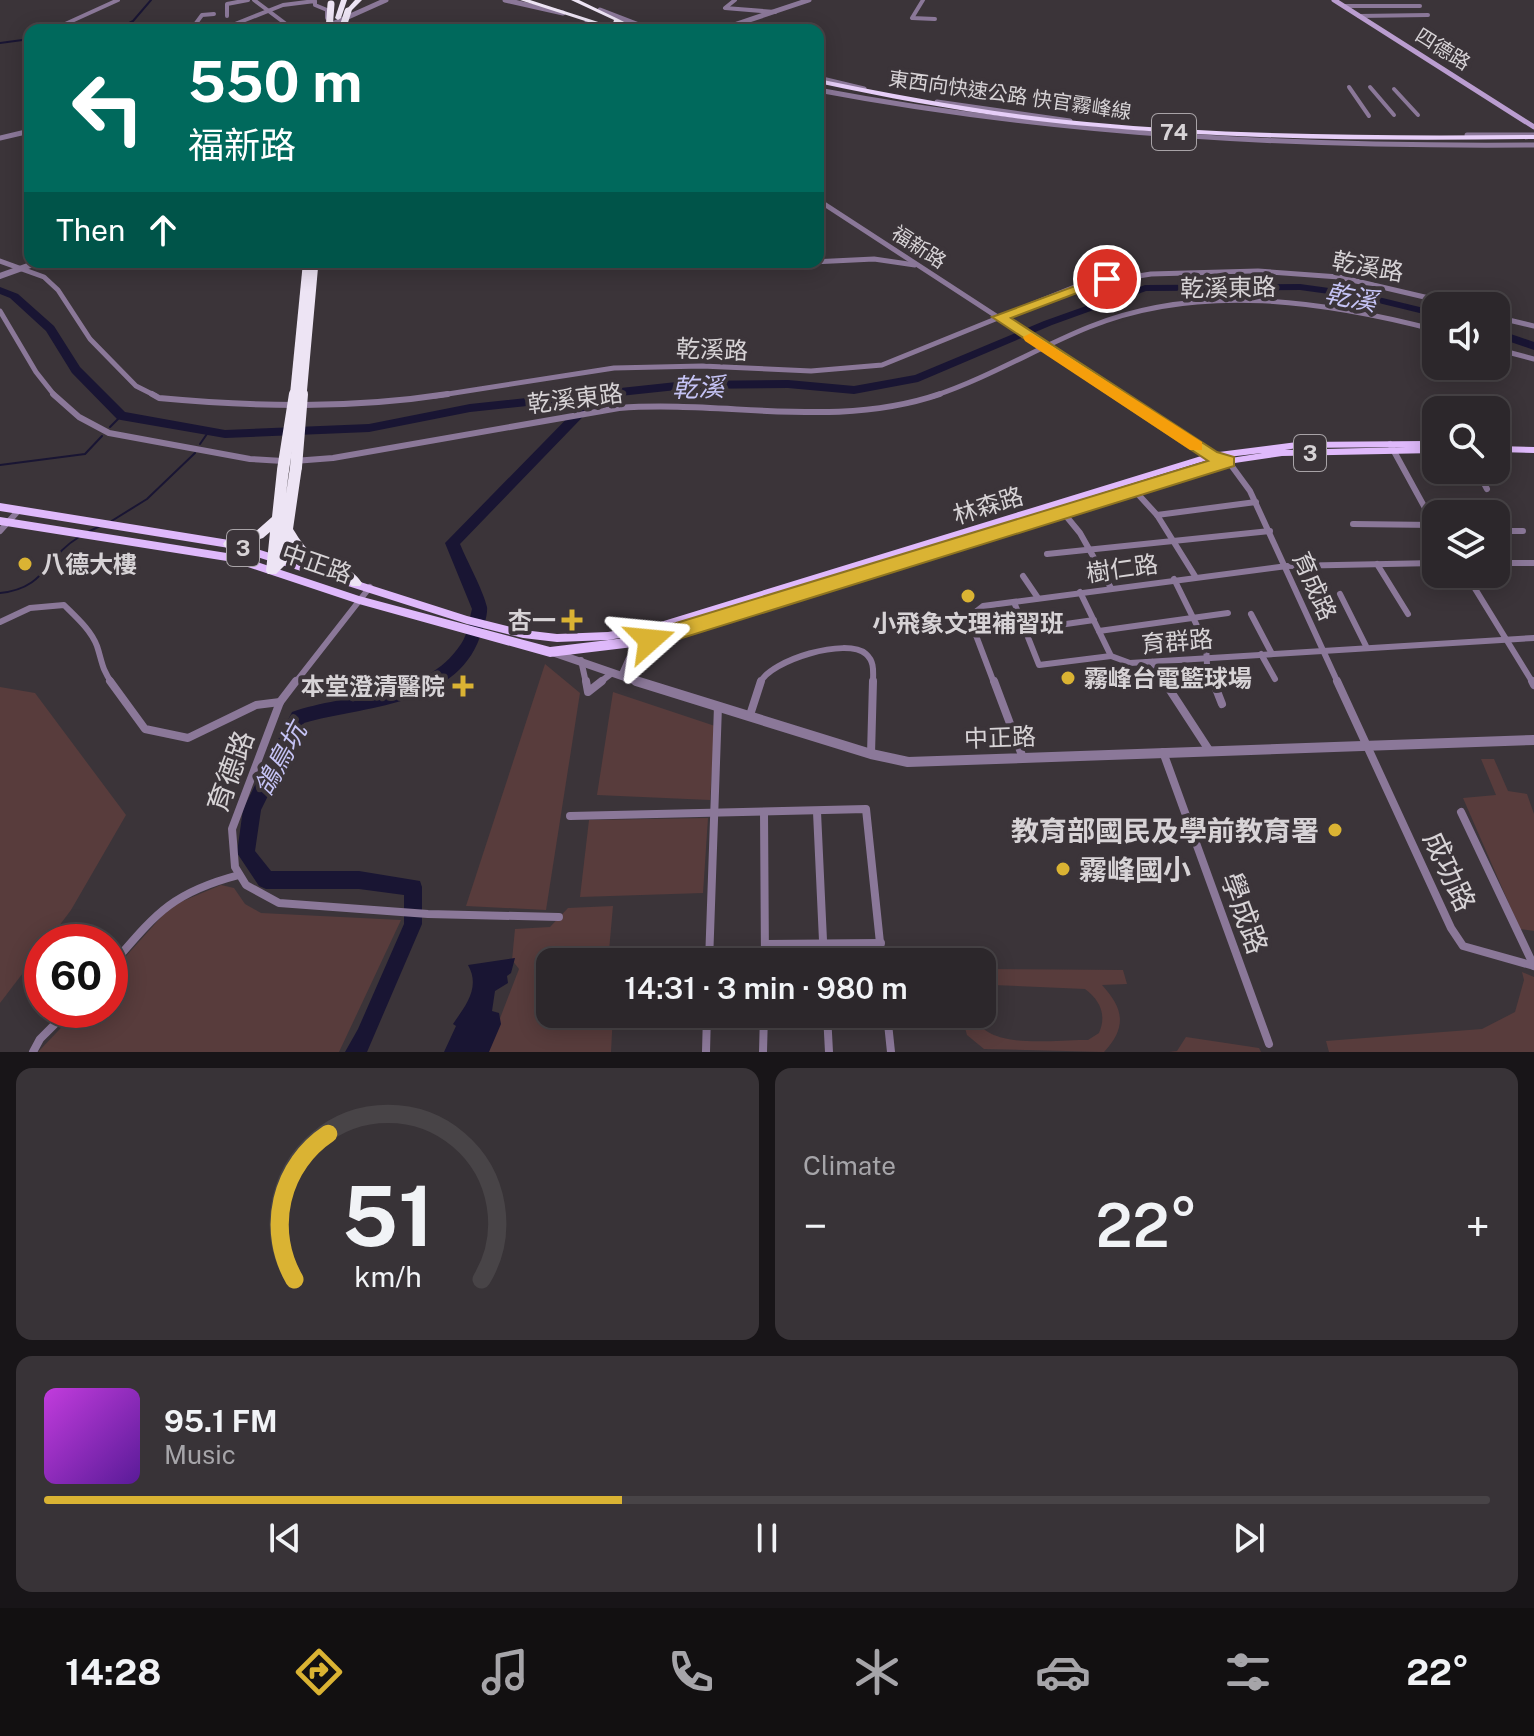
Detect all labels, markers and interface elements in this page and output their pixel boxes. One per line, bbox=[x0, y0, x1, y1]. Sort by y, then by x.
street label: 四德路 bbox=[1411, 23, 1475, 75]
text: 550 m bbox=[188, 49, 362, 115]
icon: left bbox=[56, 56, 160, 160]
street label: 東西向快速公路 快官霧峰線 bbox=[887, 66, 1133, 124]
road number: 74 bbox=[1152, 114, 1196, 150]
text: 福新路 bbox=[188, 124, 296, 166]
icon: ahead bbox=[141, 208, 185, 252]
text: Then bbox=[56, 212, 125, 248]
street label: 福新路 bbox=[887, 221, 951, 273]
pin bbox=[1073, 245, 1141, 313]
street label: 乾溪路 bbox=[1330, 246, 1406, 286]
icon: arrive bbox=[1085, 257, 1129, 301]
street label: 乾溪東路 bbox=[1180, 272, 1276, 302]
water label: 乾溪 bbox=[1323, 277, 1383, 318]
map controls bbox=[1422, 292, 1510, 588]
button: sound bbox=[1422, 292, 1510, 380]
street label: 乾溪路 bbox=[676, 334, 748, 364]
water label: 乾溪 bbox=[672, 371, 728, 403]
street label: 乾溪東路 bbox=[526, 378, 624, 418]
button: search bbox=[1422, 396, 1510, 484]
road number: 3 bbox=[1294, 435, 1326, 471]
street label: 林森路 bbox=[949, 481, 1027, 529]
button: layers bbox=[1422, 500, 1510, 588]
road number: 3 bbox=[227, 530, 259, 566]
street label: 中正路 bbox=[278, 538, 356, 588]
street label: 育成路 bbox=[1288, 547, 1342, 625]
street label: 樹仁路 bbox=[1084, 549, 1160, 587]
place label: 八德大樓 bbox=[41, 550, 137, 578]
marker: 八德大樓 bbox=[16, 555, 34, 573]
marker: 小飛象文理補習班 bbox=[959, 587, 977, 605]
position arrow bbox=[608, 598, 692, 682]
place label: 杏一 bbox=[508, 606, 556, 634]
place label: 小飛象文理補習班 bbox=[872, 609, 1064, 637]
marker: 杏一 bbox=[563, 611, 581, 629]
street label: 育群路 bbox=[1140, 624, 1214, 658]
place label: 霧峰台電籃球場 bbox=[1084, 664, 1252, 692]
marker: 霧峰台電籃球場 bbox=[1059, 669, 1077, 687]
place label: 本堂澄清醫院 bbox=[301, 672, 445, 700]
marker: 本堂澄清醫院 bbox=[452, 675, 474, 697]
water label: 鴿鳥坑 bbox=[248, 714, 314, 801]
street label: 中正路 bbox=[964, 722, 1036, 752]
street label: 育德路 bbox=[200, 726, 260, 816]
place label: 教育部國民及學前教育署 bbox=[1011, 814, 1319, 847]
marker: 教育部國民及學前教育署 bbox=[1326, 821, 1344, 839]
street label: 成功路 bbox=[1417, 826, 1483, 916]
place label: 霧峰國小 bbox=[1079, 853, 1191, 886]
marker: 霧峰國小 bbox=[1054, 860, 1072, 878]
street label: 學成路 bbox=[1215, 868, 1275, 958]
speed limit sign: 60 bbox=[24, 924, 128, 1028]
text: 14:31 · 3 min · 980 m bbox=[624, 970, 908, 1006]
text: Climate bbox=[803, 1150, 896, 1181]
text: 51 bbox=[342, 1167, 433, 1265]
text: 22° bbox=[1095, 1190, 1198, 1261]
text: − bbox=[803, 1200, 827, 1252]
text: + bbox=[1466, 1200, 1490, 1252]
text: km/h bbox=[354, 1260, 421, 1293]
text: 95.1 FM bbox=[164, 1403, 278, 1439]
text: Music bbox=[164, 1439, 236, 1470]
icon: previous bbox=[263, 1516, 307, 1560]
icon: pause bbox=[745, 1516, 789, 1560]
icon: next bbox=[1227, 1516, 1271, 1560]
icon: directions bbox=[291, 1644, 347, 1700]
icon: music bbox=[477, 1644, 533, 1700]
icon: phone bbox=[663, 1644, 719, 1700]
icon: climate bbox=[849, 1644, 905, 1700]
icon: car bbox=[1035, 1644, 1091, 1700]
icon: filters bbox=[1220, 1644, 1276, 1700]
text: 14:28 bbox=[65, 1651, 161, 1693]
text: 22° bbox=[1406, 1651, 1469, 1693]

